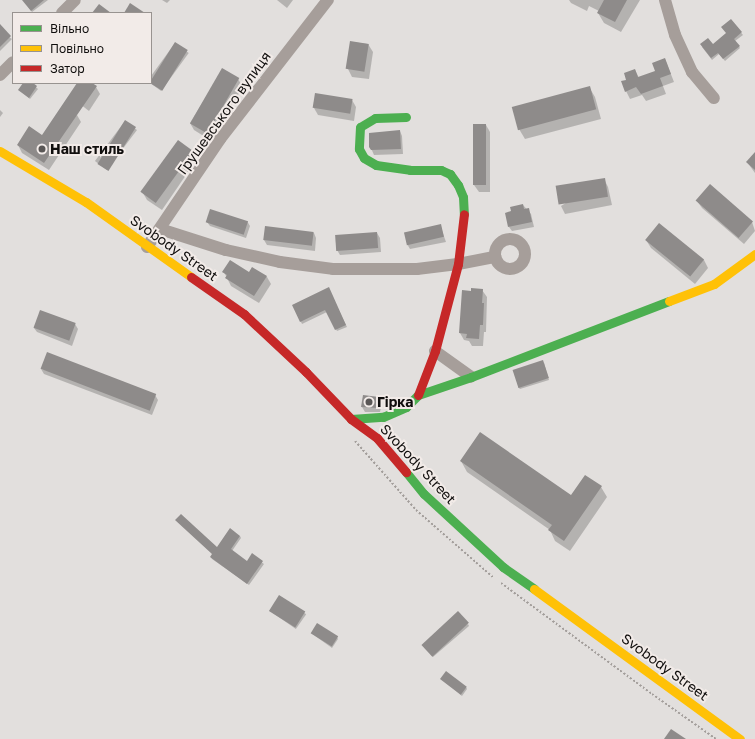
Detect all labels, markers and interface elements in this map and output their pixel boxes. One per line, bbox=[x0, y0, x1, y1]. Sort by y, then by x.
legend bbox=[12, 12, 152, 84]
text: Вільно bbox=[50, 21, 89, 36]
text: Повільно bbox=[50, 41, 104, 56]
street label: Грушевського вулиця bbox=[174, 48, 274, 178]
text: Затор bbox=[50, 61, 85, 76]
place label: Наш стиль bbox=[50, 141, 124, 157]
marker: Наш стиль bbox=[37, 144, 47, 154]
street label: Svobody Street bbox=[127, 212, 221, 284]
place label: Гірка bbox=[377, 394, 413, 410]
marker: Гірка bbox=[364, 397, 374, 407]
street label: Svobody Street bbox=[377, 421, 459, 507]
street label: Svobody Street bbox=[618, 630, 712, 704]

